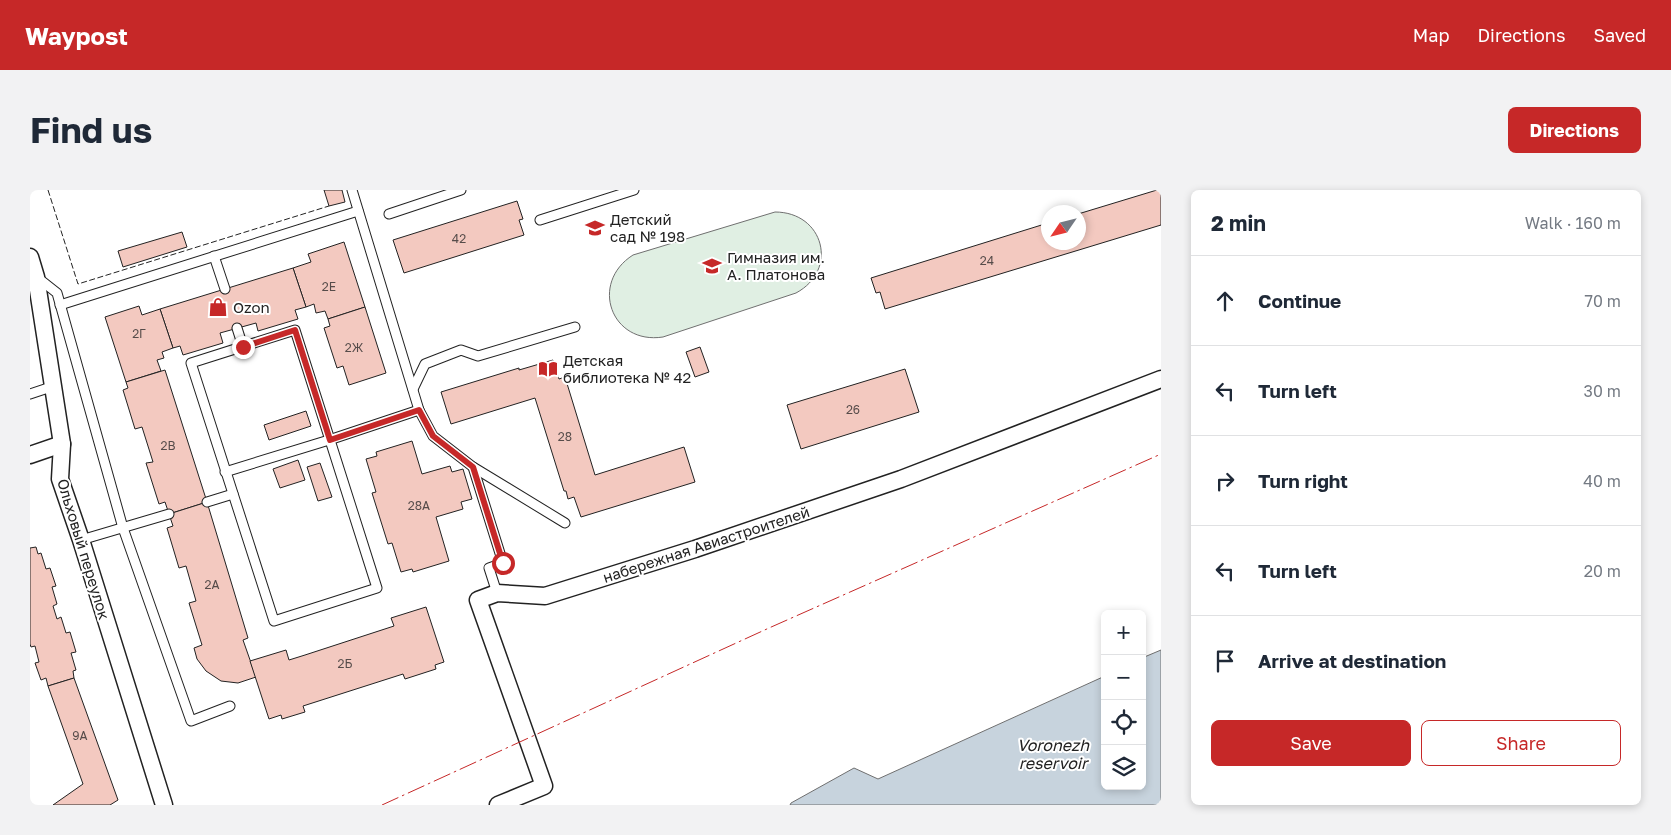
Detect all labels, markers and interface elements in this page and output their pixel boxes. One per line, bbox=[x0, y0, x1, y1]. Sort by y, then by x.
text: Waypost bbox=[25, 21, 128, 50]
text: Map bbox=[1413, 24, 1449, 46]
text: Directions bbox=[1477, 24, 1565, 46]
text: Saved bbox=[1593, 24, 1646, 46]
button: Directions bbox=[1508, 107, 1641, 153]
text: Find us bbox=[30, 109, 152, 151]
north arrow bbox=[1041, 205, 1086, 250]
place label: Детский сад № 198 bbox=[610, 210, 685, 245]
text: 2 min bbox=[1211, 210, 1266, 236]
text: Walk · 160 m bbox=[1525, 213, 1621, 233]
school or university icon: Детский сад № 198 bbox=[584, 217, 606, 239]
house number: 42 bbox=[452, 231, 466, 246]
place label: Гимназия им. А. Платонова bbox=[727, 248, 825, 283]
house number: 24 bbox=[980, 253, 994, 268]
school or university icon: Гимназия им. А. Платонова bbox=[701, 255, 723, 277]
house number: 2Е bbox=[322, 279, 336, 294]
icon: ahead bbox=[1211, 287, 1239, 315]
text: Continue bbox=[1258, 289, 1341, 312]
text: 70 m bbox=[1584, 291, 1621, 311]
shop icon: Ozon bbox=[207, 296, 229, 318]
place label: Ozon bbox=[233, 298, 270, 316]
house number: 2Г bbox=[132, 326, 146, 341]
route end bbox=[232, 336, 255, 359]
house number: 2Ж bbox=[345, 340, 364, 355]
place label: Детская библиотека № 42 bbox=[563, 351, 691, 386]
library icon: Детская библиотека № 42 bbox=[537, 358, 559, 380]
icon: left bbox=[1211, 377, 1239, 405]
text: Turn left bbox=[1258, 379, 1337, 402]
text: 30 m bbox=[1584, 381, 1621, 401]
house number: 26 bbox=[846, 402, 860, 417]
house number: 28 bbox=[558, 429, 572, 444]
house number: 2В bbox=[160, 438, 176, 453]
icon: right bbox=[1211, 467, 1239, 495]
text: Turn right bbox=[1258, 469, 1348, 492]
text: 40 m bbox=[1583, 471, 1621, 491]
street label: Ольховый переулок bbox=[54, 476, 114, 622]
house number: 28А bbox=[408, 498, 430, 513]
street label: набережная Авиастроителей bbox=[600, 502, 812, 586]
route start bbox=[492, 552, 515, 575]
icon: left bbox=[1211, 557, 1239, 585]
text: Turn left bbox=[1258, 559, 1337, 582]
text: 20 m bbox=[1584, 561, 1621, 581]
house number: 2А bbox=[204, 577, 220, 592]
map controls bbox=[1101, 610, 1146, 790]
button: + bbox=[1101, 610, 1146, 655]
icon: arrive bbox=[1211, 647, 1239, 675]
text: Arrive at destination bbox=[1258, 649, 1446, 672]
button: − bbox=[1101, 655, 1146, 700]
house number: 2Б bbox=[338, 656, 352, 671]
button: locate bbox=[1101, 700, 1146, 745]
button: Save bbox=[1211, 720, 1411, 766]
button: Share bbox=[1421, 720, 1621, 766]
house number: 9А bbox=[72, 728, 88, 743]
water label: Voronezh reservoir bbox=[1017, 735, 1090, 773]
button: layers bbox=[1101, 745, 1146, 790]

